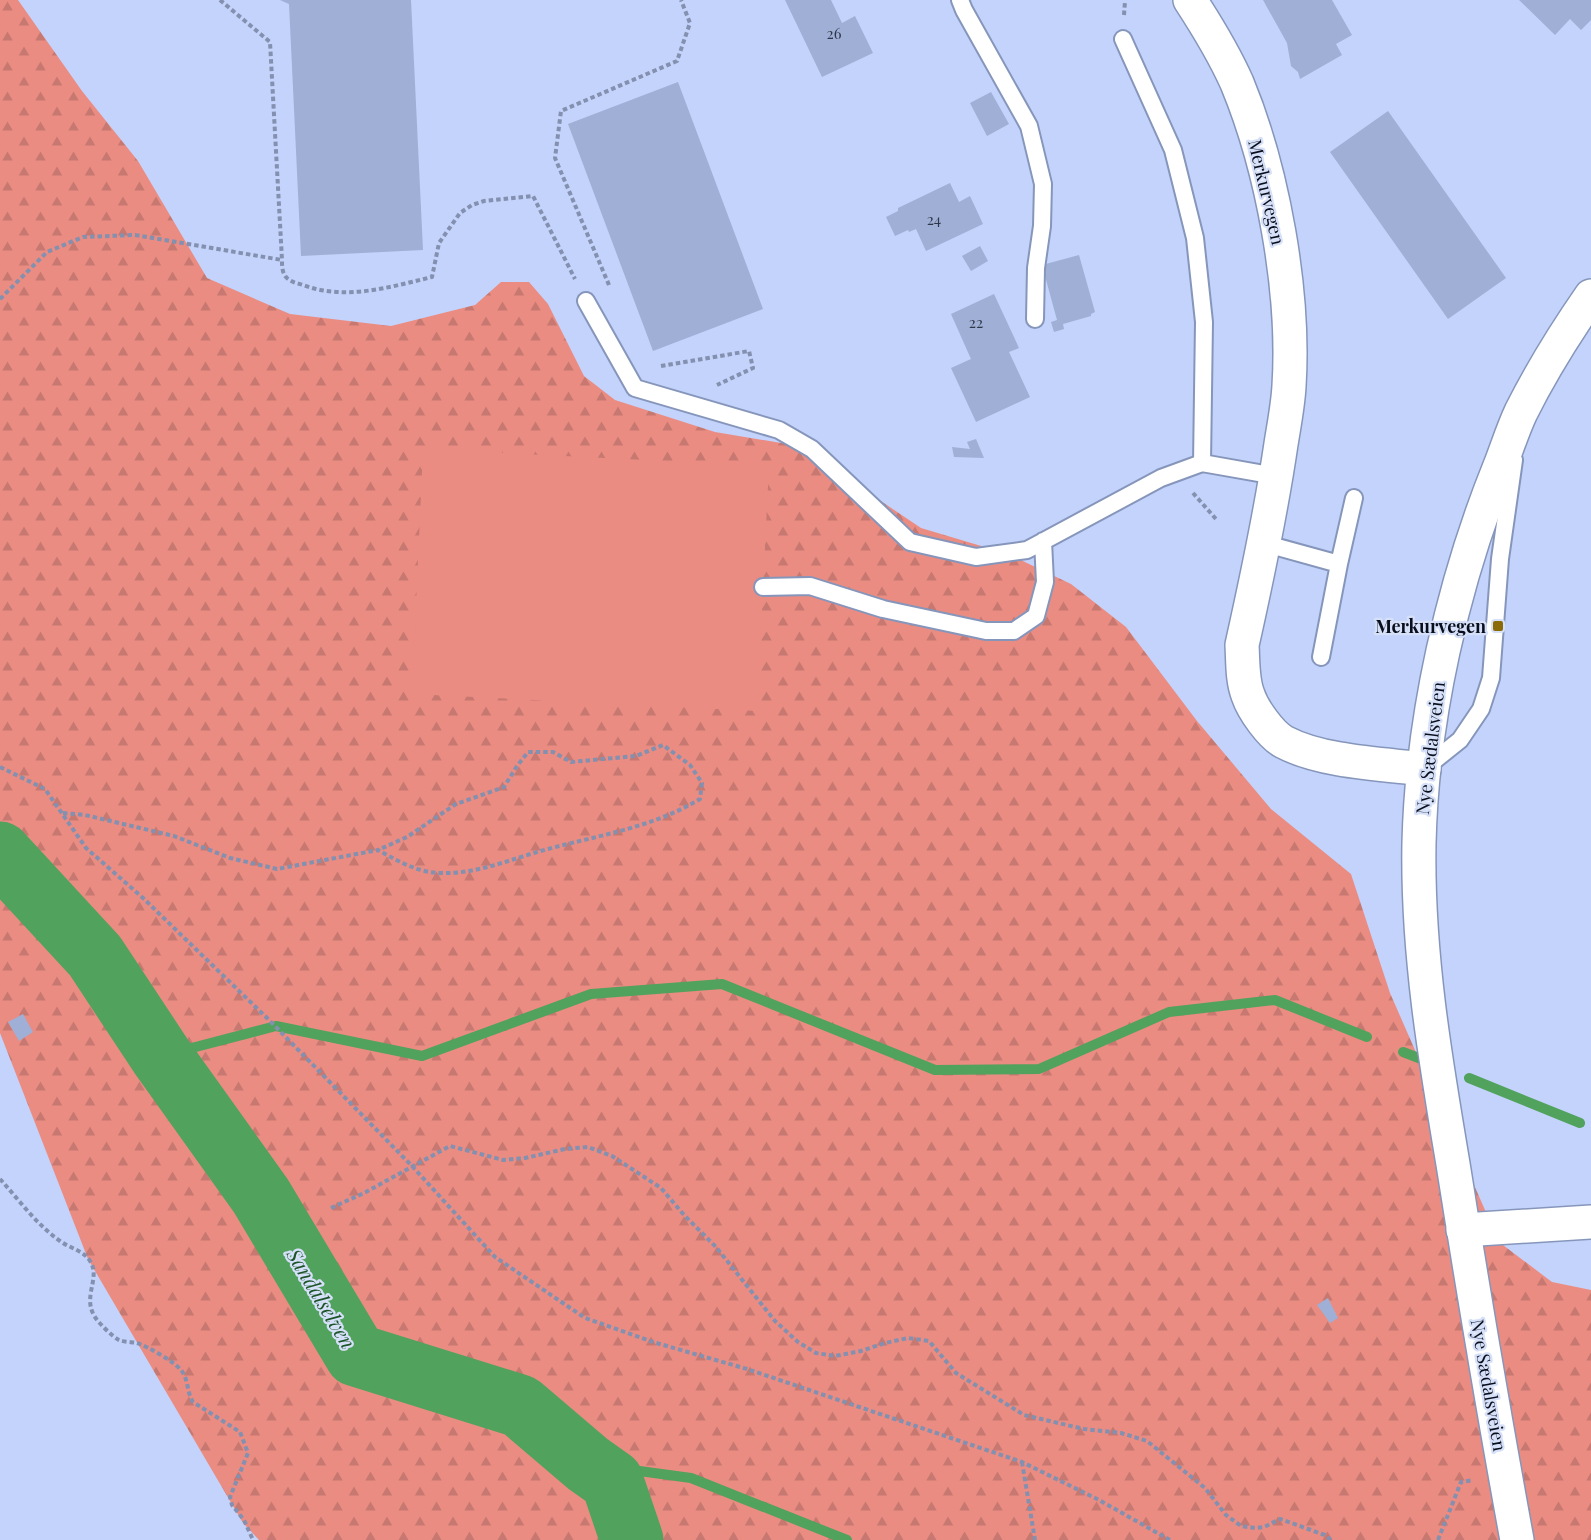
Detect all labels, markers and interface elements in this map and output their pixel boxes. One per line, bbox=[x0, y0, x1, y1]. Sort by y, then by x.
house number: 26 bbox=[827, 23, 842, 43]
street label: Merkurvegen bbox=[1243, 137, 1291, 247]
house number: 24 bbox=[927, 209, 941, 229]
house number: 22 bbox=[969, 312, 983, 332]
place label: Merkurvegen bbox=[1375, 614, 1486, 638]
marker: Merkurvegen bbox=[1491, 619, 1505, 633]
street label: Nye Sædalsveien bbox=[1410, 680, 1450, 816]
water label: Sandalselven bbox=[281, 1242, 363, 1353]
street label: Nye Sædalsveien bbox=[1466, 1317, 1512, 1453]

